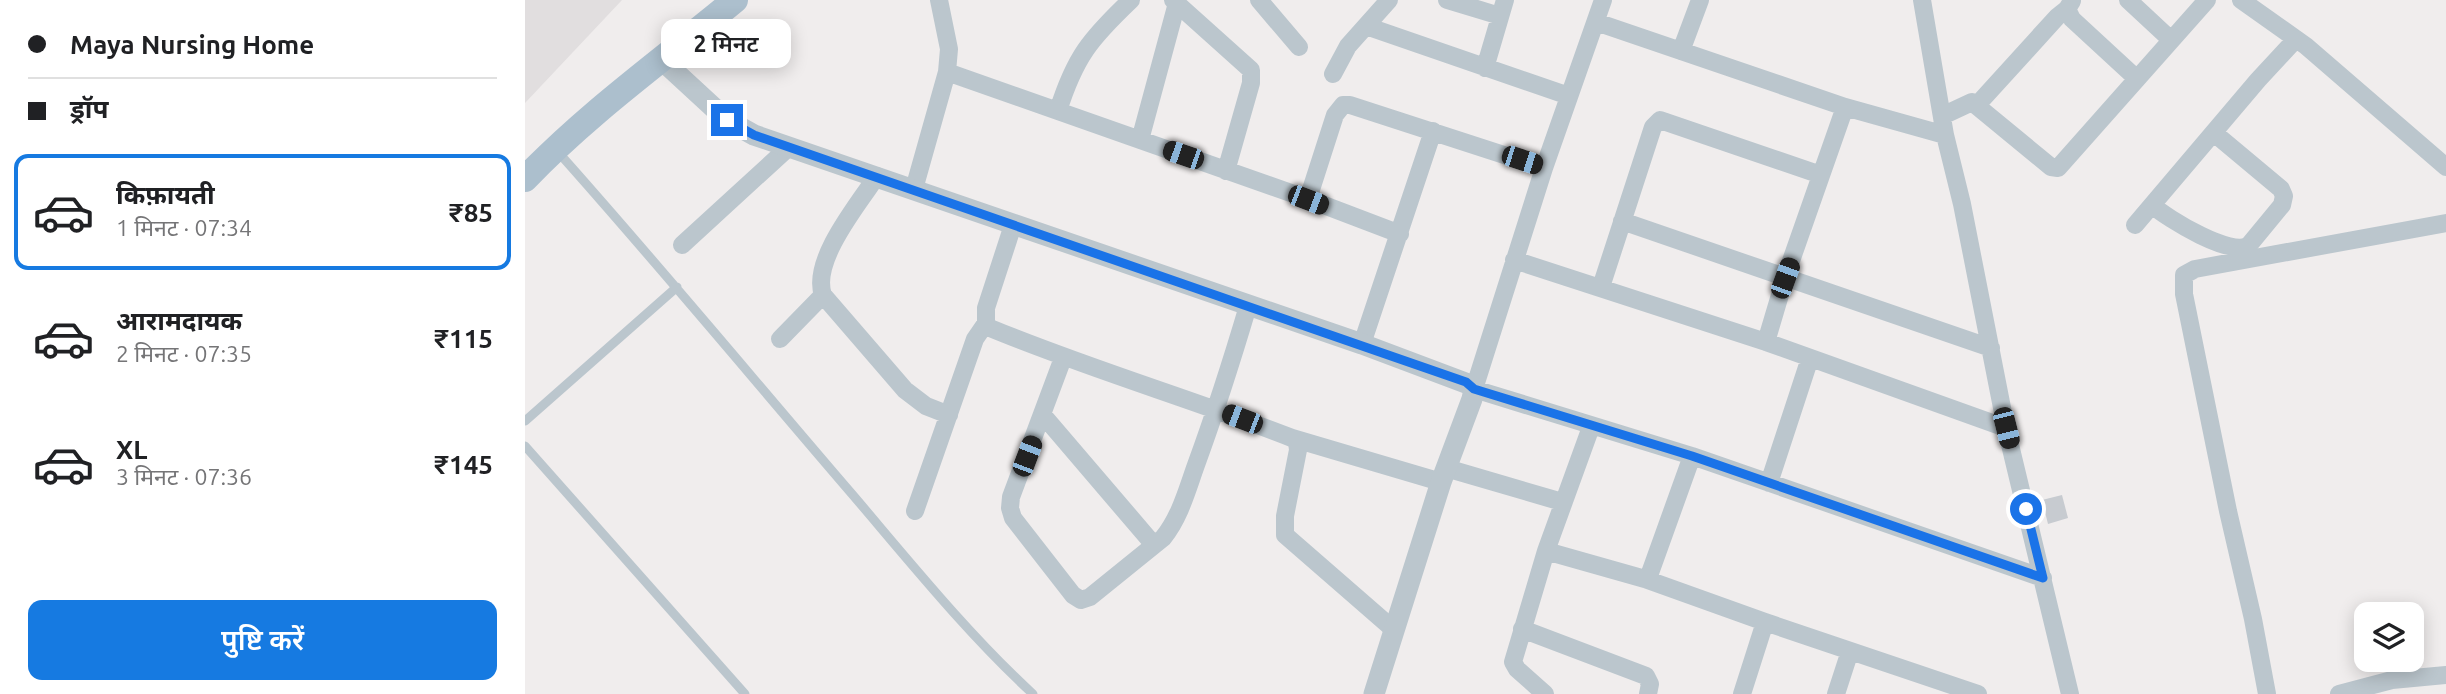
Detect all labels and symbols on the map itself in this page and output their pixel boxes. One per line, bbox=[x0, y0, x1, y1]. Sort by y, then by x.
callout: 2 मिनट bbox=[662, 18, 792, 68]
route end bbox=[711, 104, 743, 136]
car bbox=[1160, 138, 1207, 172]
car bbox=[1499, 144, 1546, 176]
car bbox=[1285, 183, 1332, 217]
car bbox=[1768, 255, 1803, 301]
car bbox=[1219, 402, 1266, 436]
car bbox=[1991, 405, 2022, 451]
car bbox=[1010, 433, 1045, 479]
route start bbox=[2010, 493, 2042, 525]

